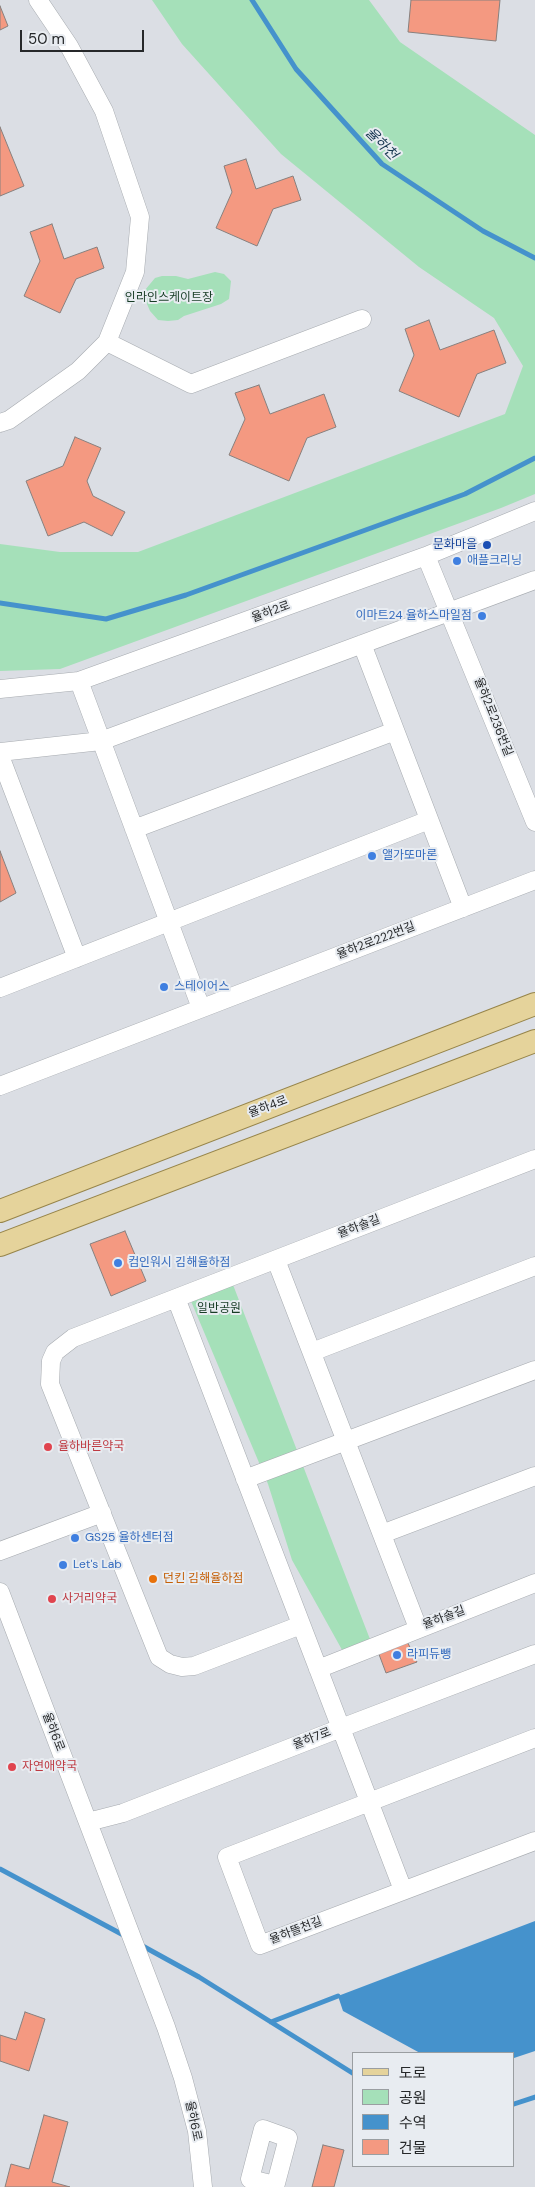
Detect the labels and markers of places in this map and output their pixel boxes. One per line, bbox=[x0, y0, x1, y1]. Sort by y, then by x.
place label: 문화마을 bbox=[433, 538, 477, 552]
marker: 문화마을 bbox=[481, 539, 493, 551]
place label: 애플크리닝 bbox=[467, 554, 522, 568]
marker: 애플크리닝 bbox=[451, 555, 463, 567]
place label: 이마트24 율하스마일점 bbox=[355, 609, 472, 623]
marker: 이마트24 율하스마일점 bbox=[476, 610, 488, 622]
place label: 앨가또마론 bbox=[382, 849, 437, 863]
marker: 앨가또마론 bbox=[366, 850, 378, 862]
place label: 스테이어스 bbox=[174, 980, 229, 994]
marker: 스테이어스 bbox=[158, 981, 170, 993]
place label: 컴인워시 김해율하점 bbox=[128, 1256, 231, 1270]
marker: 컴인워시 김해율하점 bbox=[112, 1257, 124, 1269]
place label: 율하바른약국 bbox=[58, 1440, 124, 1454]
marker: 율하바른약국 bbox=[42, 1441, 54, 1453]
place label: GS25 율하센터점 bbox=[85, 1531, 174, 1545]
marker: GS25 율하센터점 bbox=[69, 1532, 81, 1544]
place label: Let's Lab bbox=[73, 1558, 122, 1572]
marker: Let's Lab bbox=[57, 1559, 69, 1571]
place label: 던킨 김해율하점 bbox=[163, 1572, 243, 1586]
marker: 던킨 김해율하점 bbox=[147, 1573, 159, 1585]
place label: 사거리약국 bbox=[62, 1592, 117, 1606]
marker: 사거리약국 bbox=[46, 1593, 58, 1605]
place label: 라피듀뺑 bbox=[407, 1648, 451, 1662]
marker: 라피듀뺑 bbox=[391, 1649, 403, 1661]
place label: 자연애약국 bbox=[22, 1760, 77, 1774]
marker: 자연애약국 bbox=[6, 1761, 18, 1773]

